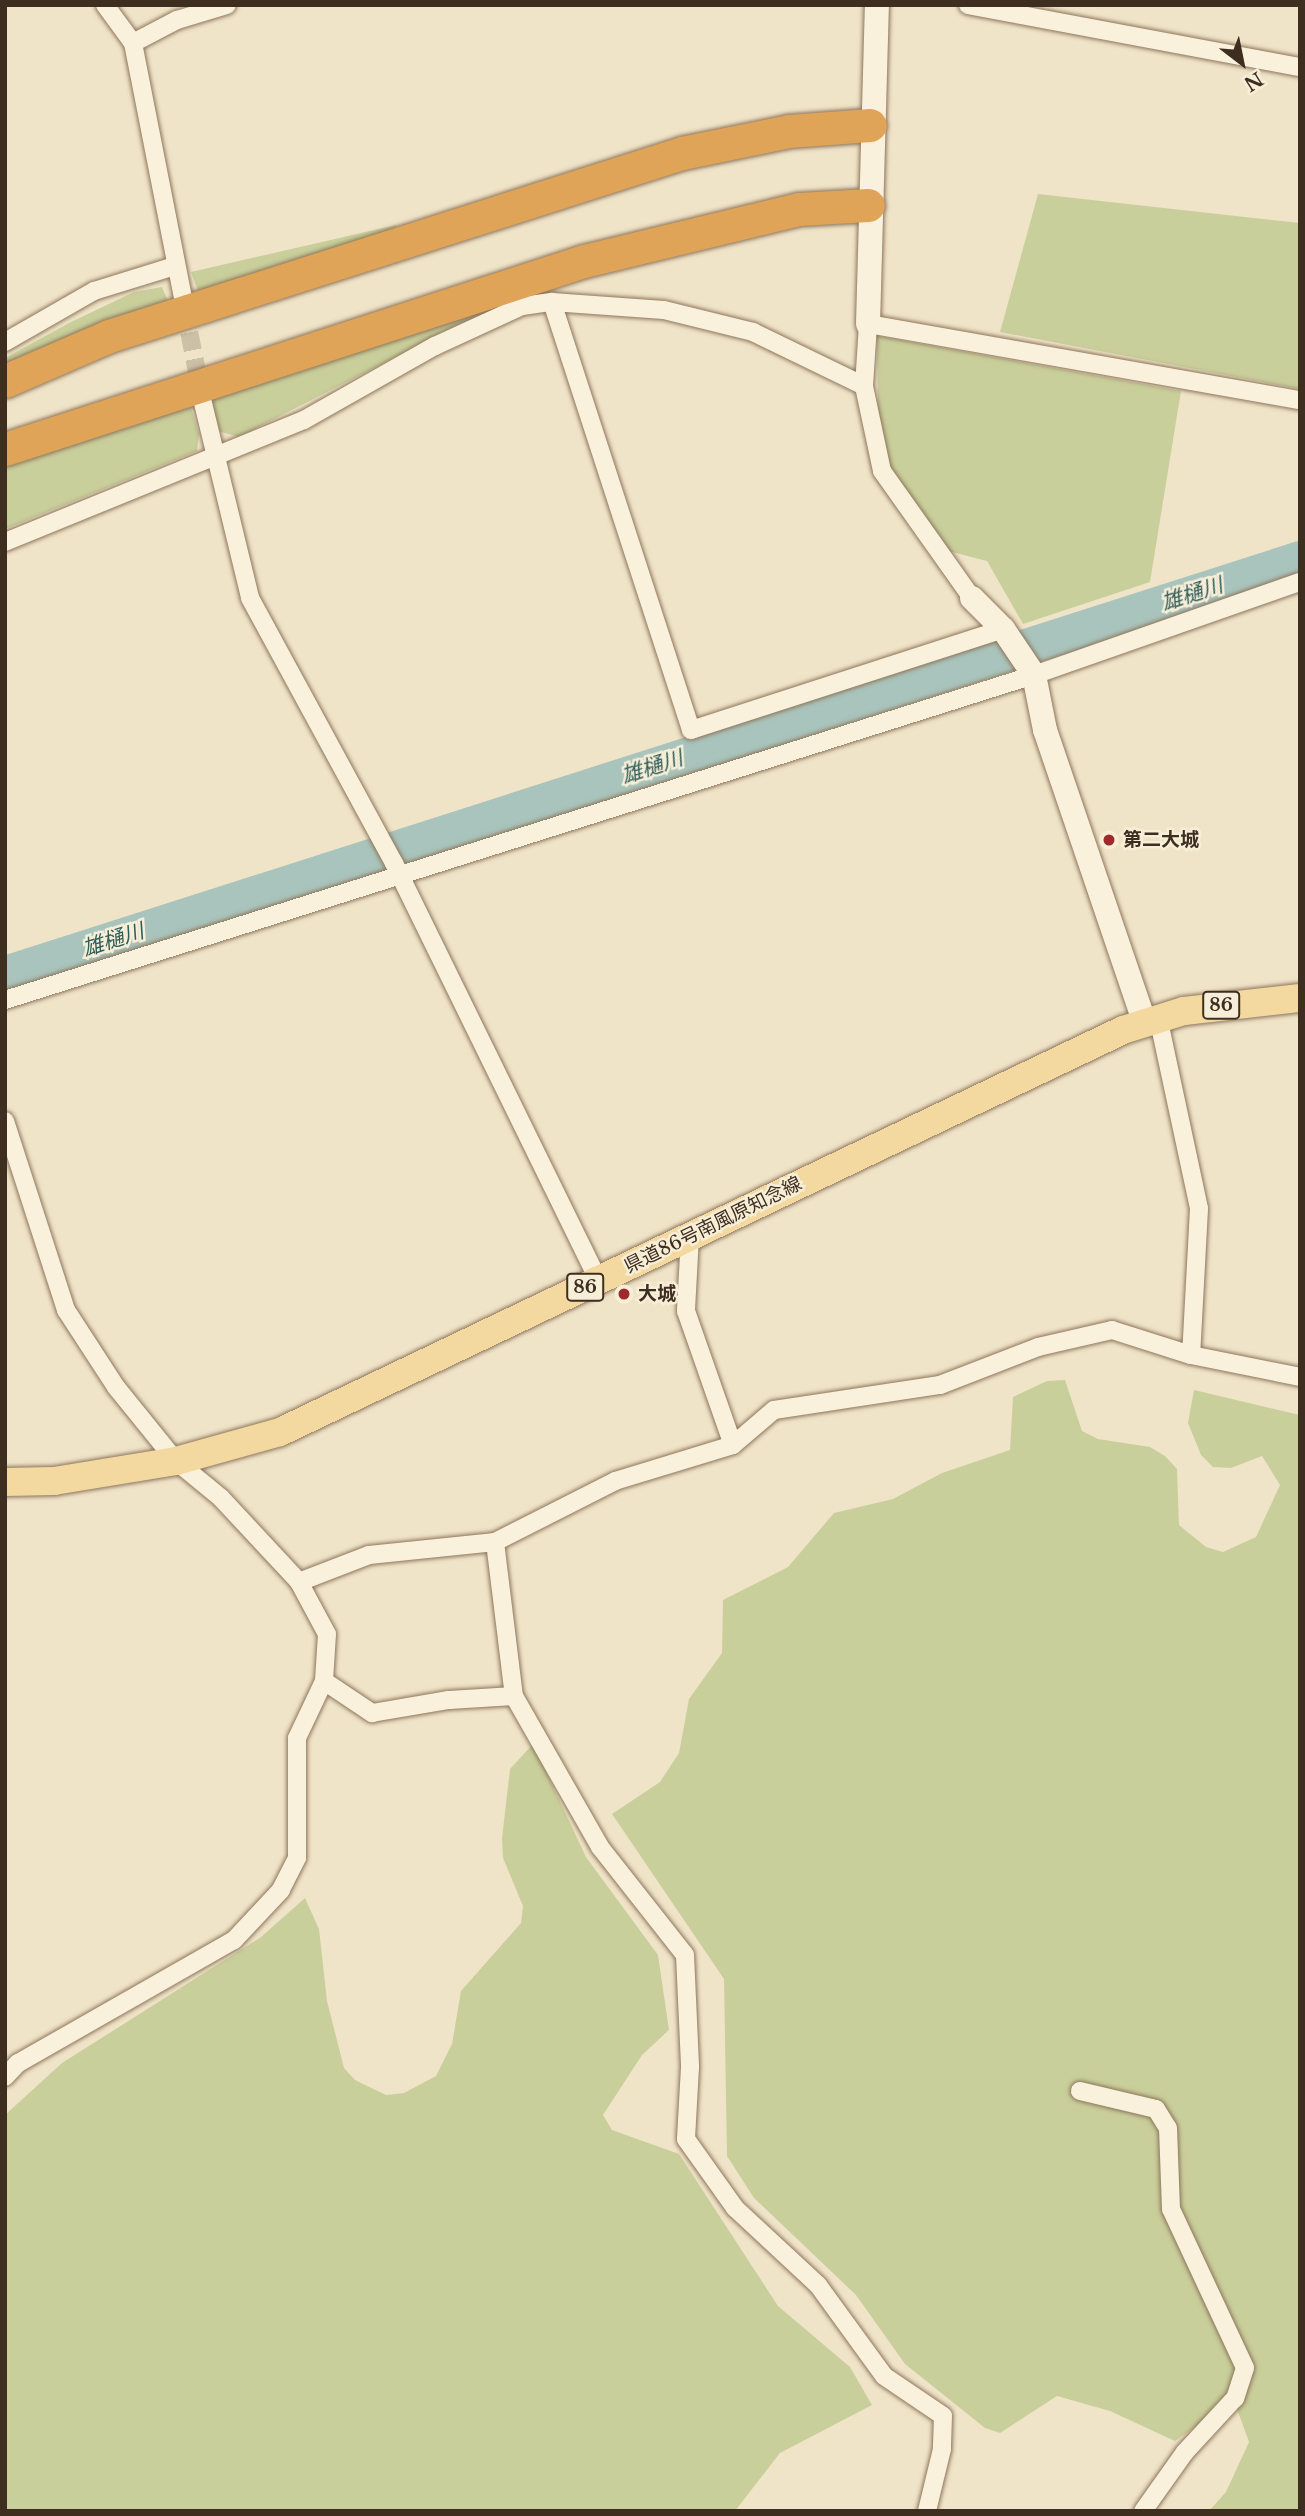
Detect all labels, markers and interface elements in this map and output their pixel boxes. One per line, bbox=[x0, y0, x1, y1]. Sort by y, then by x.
north arrow bbox=[1207, 28, 1277, 98]
text: N bbox=[1240, 67, 1267, 96]
water label: 雄樋川 bbox=[1158, 572, 1226, 616]
water label: 雄樋川 bbox=[618, 745, 686, 789]
place label: 第二大城 bbox=[1123, 829, 1199, 851]
marker: 第二大城 bbox=[1101, 832, 1117, 848]
water label: 雄樋川 bbox=[79, 918, 147, 962]
road number: 86 bbox=[1202, 990, 1240, 1020]
street label: 県道86号南風原知念線 bbox=[620, 1172, 806, 1278]
road number: 86 bbox=[566, 1272, 604, 1302]
place label: 大城 bbox=[638, 1283, 676, 1305]
marker: 大城 bbox=[616, 1286, 632, 1302]

